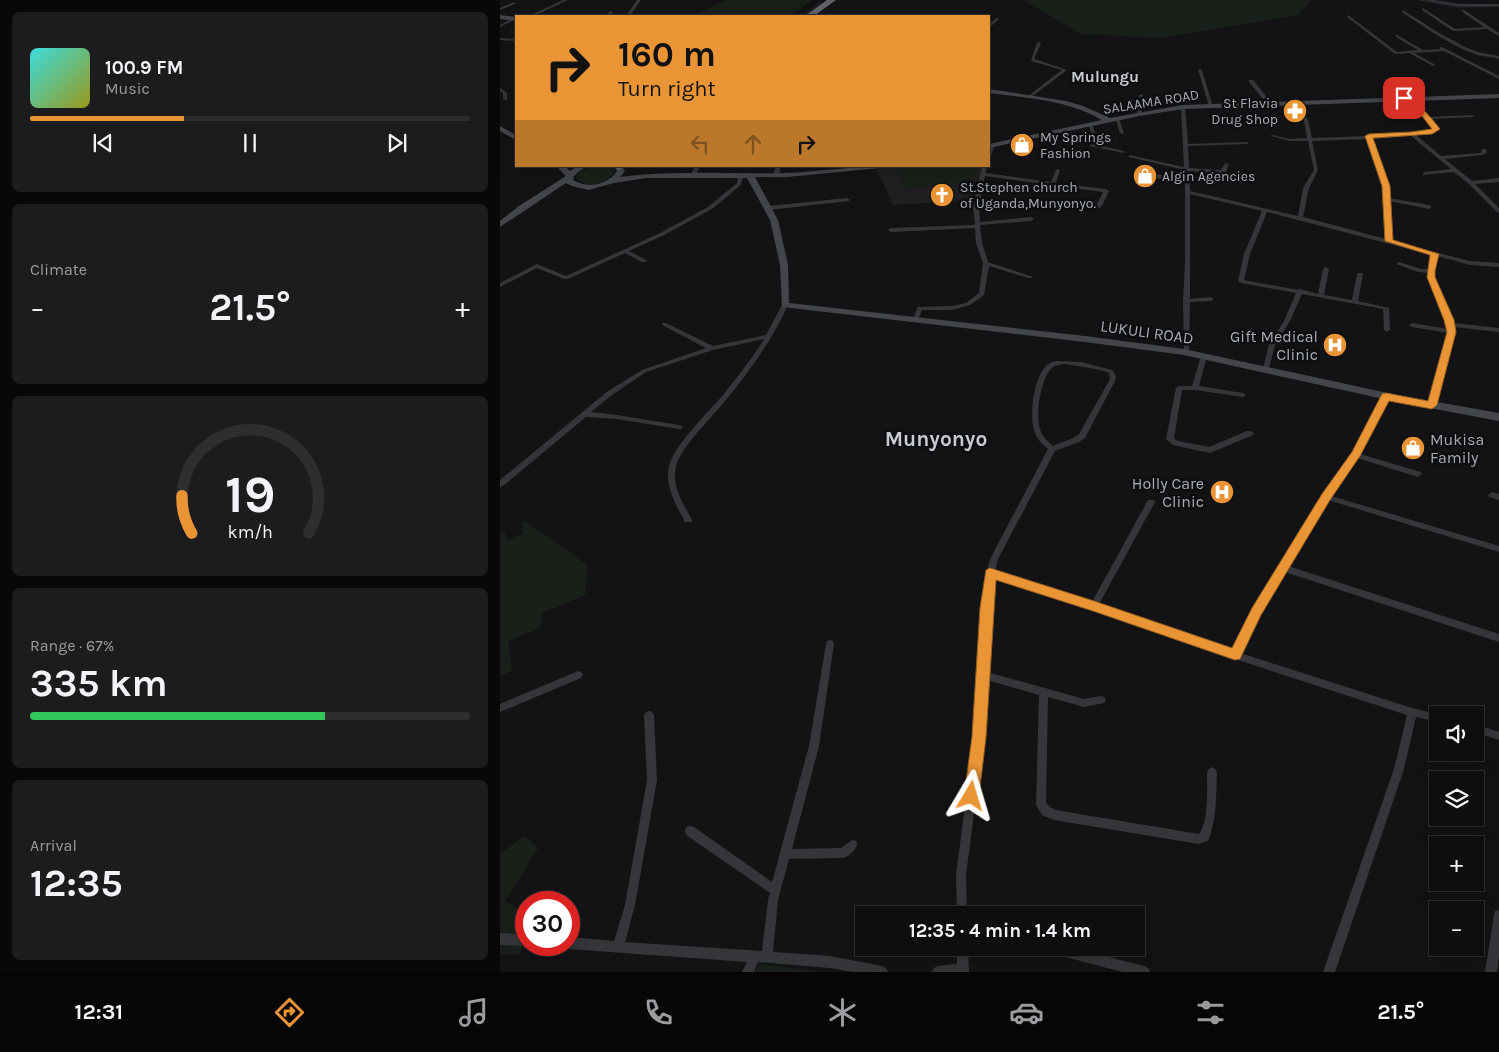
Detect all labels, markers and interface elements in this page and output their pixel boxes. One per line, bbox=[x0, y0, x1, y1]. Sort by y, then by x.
text: 160 m bbox=[618, 34, 716, 75]
icon: right bbox=[535, 35, 600, 100]
text: 100.9 FM bbox=[105, 57, 183, 79]
district label: Mulungu bbox=[1071, 67, 1139, 86]
text: Turn right bbox=[618, 76, 716, 102]
pin bbox=[1383, 77, 1425, 119]
text: Music bbox=[105, 79, 150, 98]
icon: arrive bbox=[1390, 84, 1418, 112]
street label: SALAAMA ROAD bbox=[1102, 86, 1200, 118]
place label: St Flavia Drug Shop bbox=[1211, 95, 1278, 128]
pharmacy icon: St Flavia Drug Shop bbox=[1282, 98, 1308, 124]
icon: previous bbox=[89, 129, 117, 157]
icon: pause bbox=[236, 129, 264, 157]
icon: next bbox=[383, 129, 411, 157]
place label: My Springs Fashion bbox=[1040, 129, 1111, 162]
icon: left bbox=[686, 130, 714, 158]
icon: ahead bbox=[739, 130, 767, 158]
icon: right bbox=[792, 130, 820, 158]
shop icon: My Springs Fashion bbox=[1009, 132, 1035, 158]
shop icon: Algin Agencies bbox=[1132, 163, 1158, 189]
place label: Algin Agencies bbox=[1162, 168, 1255, 185]
place label: St.Stephen church of Uganda,Munyonyo. bbox=[960, 179, 1096, 212]
church icon: St.Stephen church of Uganda,Munyonyo. bbox=[929, 182, 955, 208]
text: Climate bbox=[30, 260, 87, 279]
text: 21.5° bbox=[209, 285, 291, 330]
text: − bbox=[30, 291, 45, 324]
text: + bbox=[455, 291, 470, 324]
street label: LUKULI ROAD bbox=[1099, 316, 1195, 348]
place label: Gift Medical Clinic bbox=[1230, 327, 1318, 364]
hospital icon: Gift Medical Clinic bbox=[1322, 332, 1348, 358]
district label: Munyonyo bbox=[885, 427, 987, 451]
place label: Mukisa Family bbox=[1430, 430, 1484, 467]
shop icon: Mukisa Family bbox=[1400, 435, 1426, 461]
text: 19 bbox=[225, 464, 275, 525]
place label: Holly Care Clinic bbox=[1132, 474, 1204, 511]
hospital icon: Holly Care Clinic bbox=[1209, 479, 1235, 505]
text: km/h bbox=[227, 522, 273, 543]
text: Range · 67% bbox=[30, 636, 114, 655]
text: 335 km bbox=[30, 661, 168, 706]
map controls bbox=[1429, 706, 1484, 956]
button: sound bbox=[1429, 706, 1484, 761]
position arrow bbox=[944, 769, 996, 821]
button: layers bbox=[1429, 771, 1484, 826]
text: Arrival bbox=[30, 836, 77, 855]
button: + bbox=[1429, 836, 1484, 891]
text: 12:35 bbox=[30, 861, 123, 906]
speed limit sign: 30 bbox=[515, 891, 580, 956]
button: − bbox=[1429, 901, 1484, 956]
text: 12:35 · 4 min · 1.4 km bbox=[909, 920, 1091, 942]
icon: directions bbox=[272, 995, 307, 1030]
icon: music bbox=[456, 995, 491, 1030]
icon: phone bbox=[641, 995, 676, 1030]
icon: climate bbox=[825, 995, 860, 1030]
icon: car bbox=[1009, 995, 1044, 1030]
icon: filters bbox=[1193, 995, 1228, 1030]
text: 12:31 bbox=[75, 999, 123, 1025]
text: 21.5° bbox=[1377, 999, 1424, 1025]

